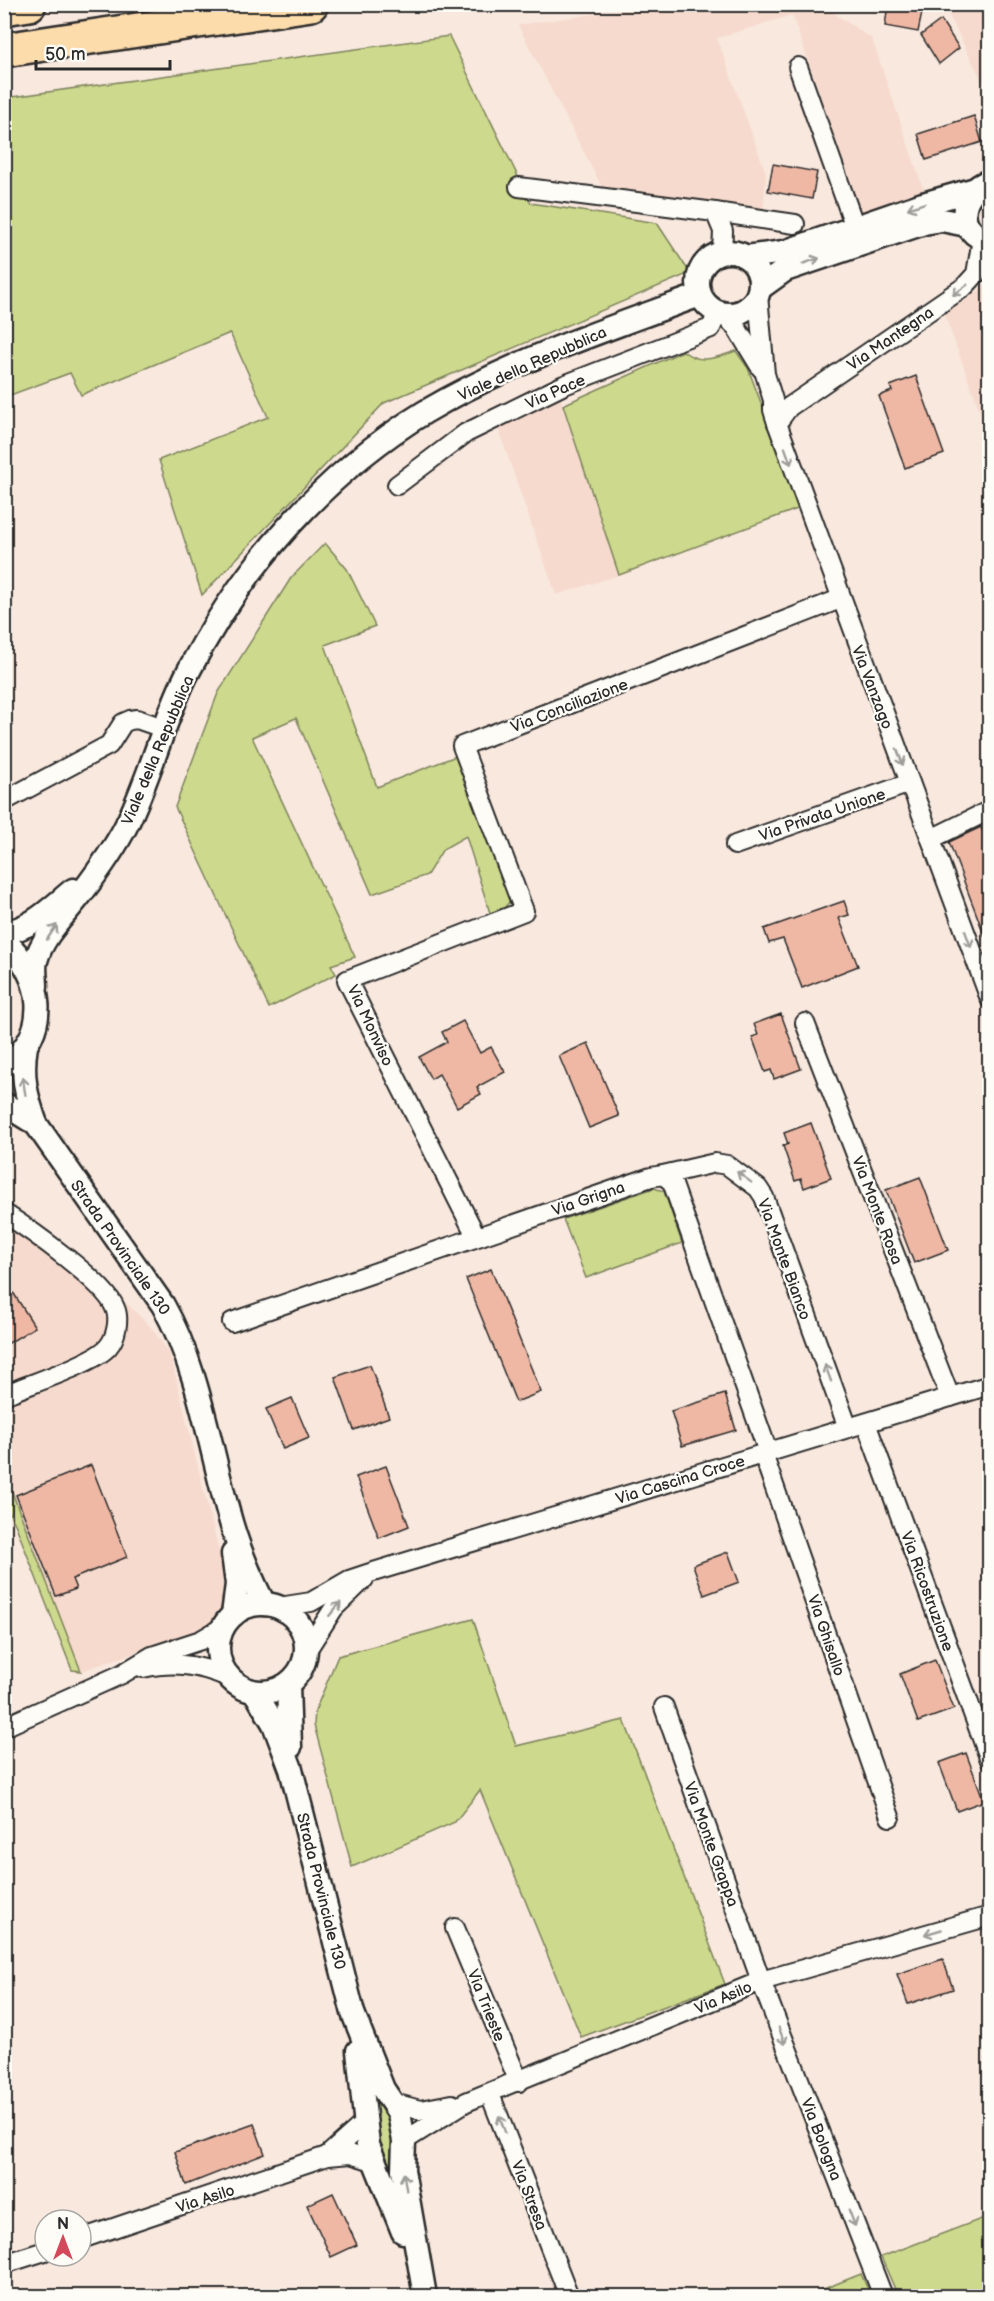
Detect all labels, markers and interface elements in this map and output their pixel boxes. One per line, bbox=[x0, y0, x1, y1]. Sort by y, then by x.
scale bar bbox=[36, 33, 170, 71]
text: 50 m bbox=[45, 44, 86, 65]
one-way arrow bbox=[907, 202, 925, 213]
one-way arrow bbox=[801, 254, 820, 265]
one-way arrow bbox=[952, 284, 968, 296]
street label: Via Mantegna bbox=[844, 303, 938, 375]
street label: Viale della Repubblica bbox=[455, 323, 610, 406]
street label: Via Pace bbox=[523, 371, 589, 414]
one-way arrow bbox=[784, 446, 795, 464]
street label: Via Vanzago bbox=[847, 643, 896, 732]
street label: Viale della Repubblica bbox=[118, 673, 199, 828]
street label: Via Conciliazione bbox=[508, 675, 631, 738]
one-way arrow bbox=[895, 747, 906, 765]
street label: Via Privata Unione bbox=[757, 785, 889, 846]
one-way arrow bbox=[46, 924, 58, 941]
one-way arrow bbox=[963, 929, 974, 948]
street label: Via Monviso bbox=[343, 982, 397, 1069]
one-way arrow bbox=[19, 1076, 30, 1096]
street label: Via Monte Rosa bbox=[847, 1154, 906, 1267]
one-way arrow bbox=[736, 1171, 752, 1184]
street label: Strada Provinciale 130 bbox=[66, 1177, 174, 1319]
street label: Via Grigna bbox=[550, 1178, 627, 1221]
street label: Via Monte Bianco bbox=[753, 1196, 814, 1323]
one-way arrow bbox=[821, 1364, 832, 1383]
street label: Via Cascina Croce bbox=[614, 1452, 748, 1509]
street label: Via Ricostruzione bbox=[896, 1529, 957, 1655]
street label: Via Ghisallo bbox=[803, 1592, 848, 1679]
one-way arrow bbox=[329, 1601, 342, 1617]
street label: Via Monte Grappa bbox=[679, 1780, 742, 1909]
street label: Strada Provinciale 130 bbox=[292, 1811, 349, 1972]
one-way arrow bbox=[924, 1927, 943, 1938]
street label: Via Trieste bbox=[463, 1967, 509, 2045]
street label: Via Asilo bbox=[692, 1978, 755, 2019]
one-way arrow bbox=[777, 2026, 788, 2044]
street label: Via Bologna bbox=[796, 2096, 845, 2184]
one-way arrow bbox=[496, 2116, 507, 2134]
street label: Via Stresa bbox=[507, 2158, 551, 2233]
one-way arrow bbox=[399, 2173, 410, 2193]
street label: Via Asilo bbox=[174, 2181, 237, 2218]
north arrow bbox=[33, 2208, 93, 2268]
one-way arrow bbox=[847, 2208, 858, 2226]
text: N bbox=[57, 2215, 69, 2234]

